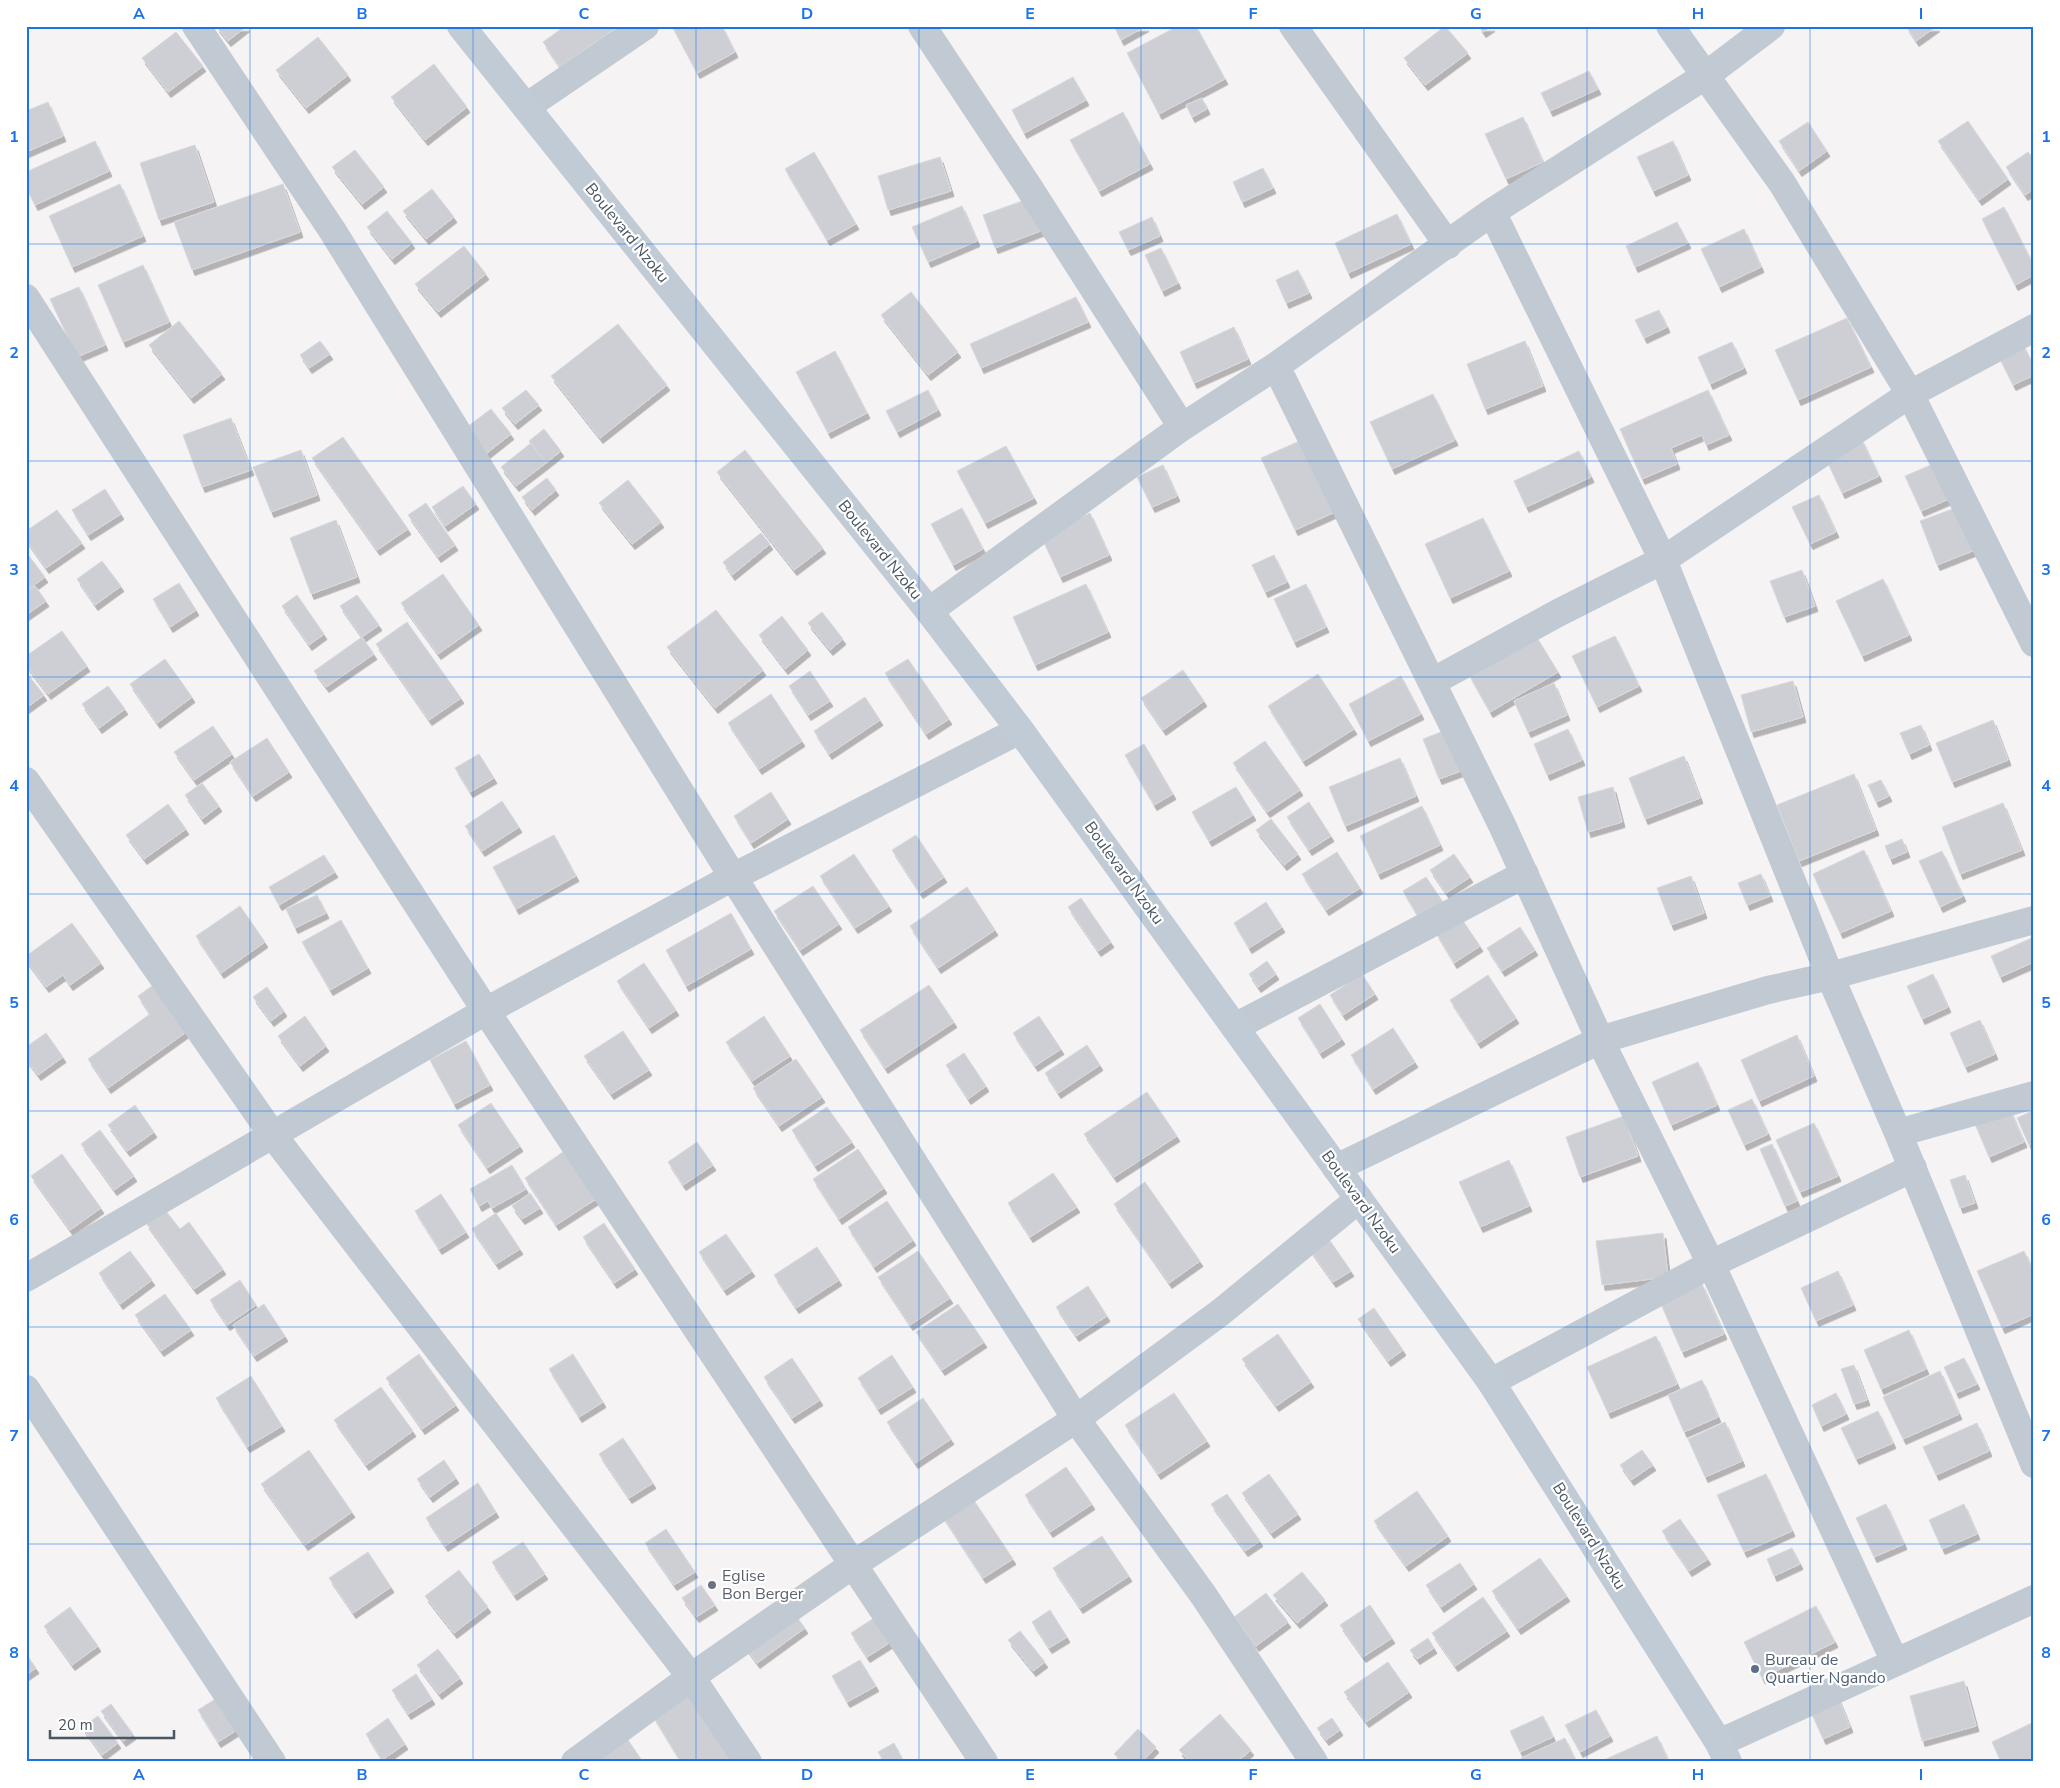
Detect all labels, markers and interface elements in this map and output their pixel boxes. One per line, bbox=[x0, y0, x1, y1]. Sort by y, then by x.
text: A bbox=[133, 3, 145, 25]
text: B bbox=[356, 3, 368, 25]
text: C bbox=[579, 3, 590, 25]
text: D bbox=[801, 3, 813, 25]
text: E bbox=[1025, 3, 1035, 25]
text: F bbox=[1249, 3, 1258, 25]
text: G bbox=[1470, 3, 1482, 25]
text: H bbox=[1692, 3, 1704, 25]
text: I bbox=[1919, 3, 1923, 25]
text: 1 bbox=[9, 126, 19, 148]
text: 1 bbox=[2041, 126, 2051, 148]
street label: Boulevard Nzoku bbox=[580, 179, 674, 287]
text: 2 bbox=[9, 342, 19, 364]
text: 2 bbox=[2041, 342, 2051, 364]
street label: Boulevard Nzoku bbox=[833, 496, 927, 604]
text: 3 bbox=[9, 559, 19, 581]
text: 3 bbox=[2041, 559, 2051, 581]
text: 4 bbox=[9, 775, 19, 797]
text: 4 bbox=[2041, 775, 2051, 797]
street label: Boulevard Nzoku bbox=[1079, 817, 1169, 929]
text: 5 bbox=[9, 992, 19, 1014]
text: 5 bbox=[2041, 992, 2051, 1014]
street label: Boulevard Nzoku bbox=[1316, 1146, 1406, 1258]
text: 6 bbox=[9, 1209, 19, 1231]
text: 6 bbox=[2041, 1209, 2051, 1231]
text: 7 bbox=[9, 1425, 19, 1447]
text: 7 bbox=[2041, 1425, 2051, 1447]
street label: Boulevard Nzoku bbox=[1547, 1478, 1631, 1594]
place label: Eglise Bon Berger bbox=[722, 1565, 804, 1605]
marker: Eglise Bon Berger bbox=[706, 1579, 718, 1591]
text: 8 bbox=[9, 1642, 19, 1664]
text: 8 bbox=[2041, 1642, 2051, 1664]
place label: Bureau de Quartier Ngando bbox=[1765, 1649, 1886, 1689]
marker: Bureau de Quartier Ngando bbox=[1749, 1663, 1761, 1675]
scale bar bbox=[50, 1708, 174, 1740]
text: 20 m bbox=[58, 1715, 93, 1735]
text: A bbox=[133, 1764, 145, 1786]
text: B bbox=[356, 1764, 368, 1786]
text: C bbox=[579, 1764, 590, 1786]
text: D bbox=[801, 1764, 813, 1786]
text: E bbox=[1025, 1764, 1035, 1786]
text: F bbox=[1249, 1764, 1258, 1786]
text: G bbox=[1470, 1764, 1482, 1786]
text: H bbox=[1692, 1764, 1704, 1786]
text: I bbox=[1919, 1764, 1923, 1786]

